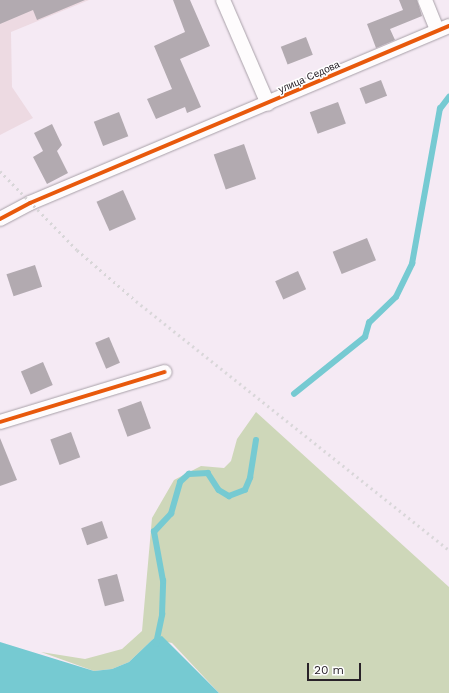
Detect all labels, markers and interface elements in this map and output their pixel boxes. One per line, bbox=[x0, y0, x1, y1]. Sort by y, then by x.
street label: улица Седова bbox=[277, 58, 341, 96]
scale bar bbox=[309, 655, 363, 681]
text: 20 m bbox=[314, 663, 344, 677]

